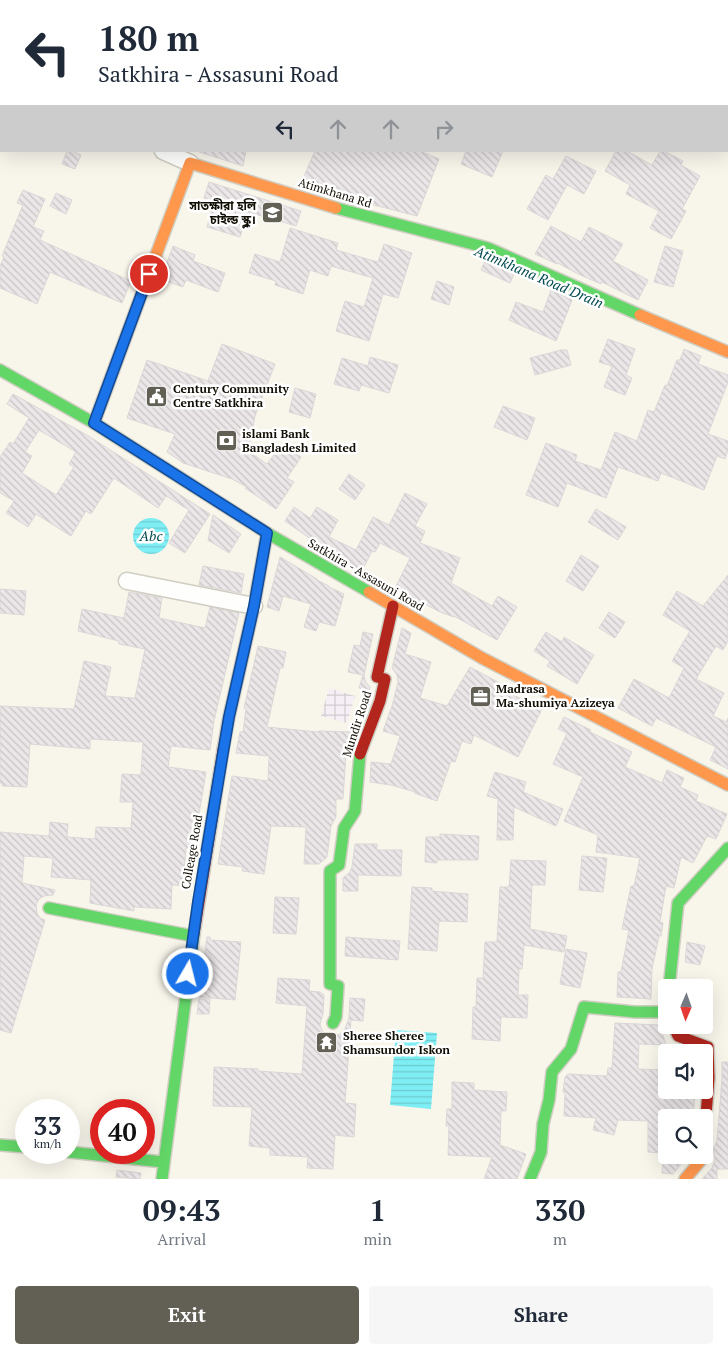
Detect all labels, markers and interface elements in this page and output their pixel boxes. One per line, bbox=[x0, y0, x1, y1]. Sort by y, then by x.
text: 180 m bbox=[98, 15, 199, 61]
icon: left bbox=[15, 20, 80, 85]
text: Satkhira - Assasuni Road bbox=[98, 59, 339, 88]
icon: left bbox=[271, 115, 299, 143]
icon: ahead bbox=[324, 115, 352, 143]
icon: ahead bbox=[377, 115, 405, 143]
icon: right bbox=[430, 115, 458, 143]
street label: Atimkhana Rd bbox=[297, 174, 374, 211]
place label: সাতক্ষীরা হলি চাইল্ড স্কুল। bbox=[188, 198, 257, 229]
school or university icon: সাতক্ষীরা হলি চাইল্ড স্কুল। bbox=[260, 201, 284, 225]
water label: Atimkhana Road Drain bbox=[471, 240, 606, 312]
pin bbox=[128, 253, 170, 295]
icon: arrive bbox=[135, 260, 163, 288]
place label: Century Community Centre Satkhira bbox=[173, 381, 290, 410]
public building icon: Century Community Centre Satkhira bbox=[145, 384, 169, 408]
place label: islami Bank Bangladesh Limited bbox=[242, 426, 357, 455]
bank icon: islami Bank Bangladesh Limited bbox=[214, 429, 238, 453]
water label: Abc bbox=[139, 526, 163, 545]
street label: Satkhira - Assasuni Road bbox=[306, 535, 427, 614]
place label: Madrasa Ma-shumiya Azizeya bbox=[496, 681, 615, 710]
office icon: Madrasa Ma-shumiya Azizeya bbox=[468, 684, 492, 708]
street label: Mundir Road bbox=[339, 688, 374, 759]
street label: Colleage Road bbox=[178, 813, 206, 890]
position arrow bbox=[161, 947, 213, 999]
north arrow bbox=[658, 979, 712, 1034]
map controls bbox=[658, 979, 713, 1164]
place label: Sheree Sheree Shamsundor Iskon bbox=[343, 1028, 450, 1057]
temple icon: Sheree Sheree Shamsundor Iskon bbox=[315, 1031, 339, 1055]
button: sound bbox=[658, 1044, 713, 1099]
speed limit sign: 40 bbox=[90, 1099, 155, 1164]
text: 33 bbox=[33, 1109, 62, 1142]
button: search bbox=[658, 1109, 713, 1164]
text: km/h bbox=[34, 1136, 61, 1151]
text: 09:43 bbox=[143, 1190, 221, 1230]
text: 1 bbox=[369, 1190, 386, 1230]
text: 330 bbox=[534, 1190, 585, 1230]
text: Arrival bbox=[157, 1228, 206, 1250]
text: min bbox=[364, 1228, 392, 1250]
text: m bbox=[553, 1228, 567, 1250]
button: Exit bbox=[15, 1286, 359, 1344]
button: Share bbox=[369, 1286, 713, 1344]

